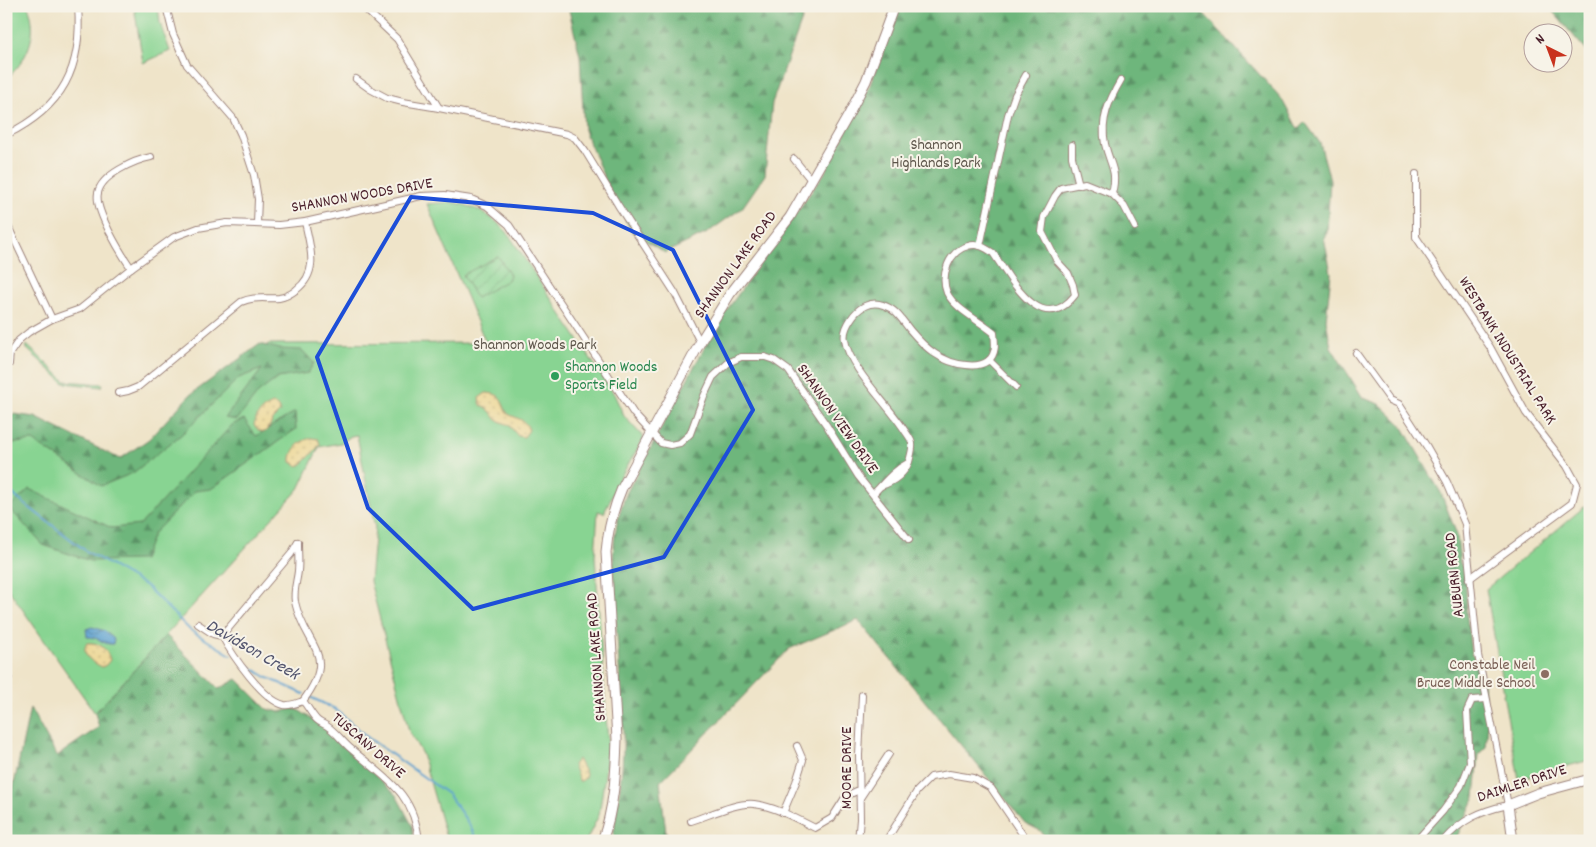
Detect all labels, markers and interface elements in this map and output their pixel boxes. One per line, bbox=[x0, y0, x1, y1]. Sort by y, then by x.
north arrow bbox=[1524, 22, 1574, 72]
text: N bbox=[1531, 30, 1550, 50]
park label: Shannon Highlands Park bbox=[891, 134, 981, 175]
street label: SHANNON WOODS DRIVE bbox=[290, 172, 435, 220]
street label: SHANNON LAKE ROAD bbox=[689, 206, 783, 324]
street label: WESTBANK INDUSTRIAL PARK bbox=[1452, 273, 1562, 429]
park label: Shannon Woods Park bbox=[473, 334, 597, 357]
place label: Shannon Woods Sports Field bbox=[565, 356, 658, 397]
street label: SHANNON VIEW DRIVE bbox=[791, 359, 884, 479]
marker: Shannon Woods Sports Field bbox=[549, 370, 561, 382]
street label: AUBURN ROAD bbox=[1439, 531, 1471, 619]
street label: SHANNON LAKE ROAD bbox=[581, 592, 613, 722]
water label: Davidson Creek bbox=[201, 614, 305, 689]
place label: Constable Neil Bruce Middle School bbox=[1417, 654, 1535, 695]
marker: Constable Neil Bruce Middle School bbox=[1539, 668, 1551, 680]
street label: TUSCANY DRIVE bbox=[326, 707, 411, 785]
street label: MOORE DRIVE bbox=[836, 726, 859, 809]
street label: DAIMLER DRIVE bbox=[1474, 759, 1570, 809]

